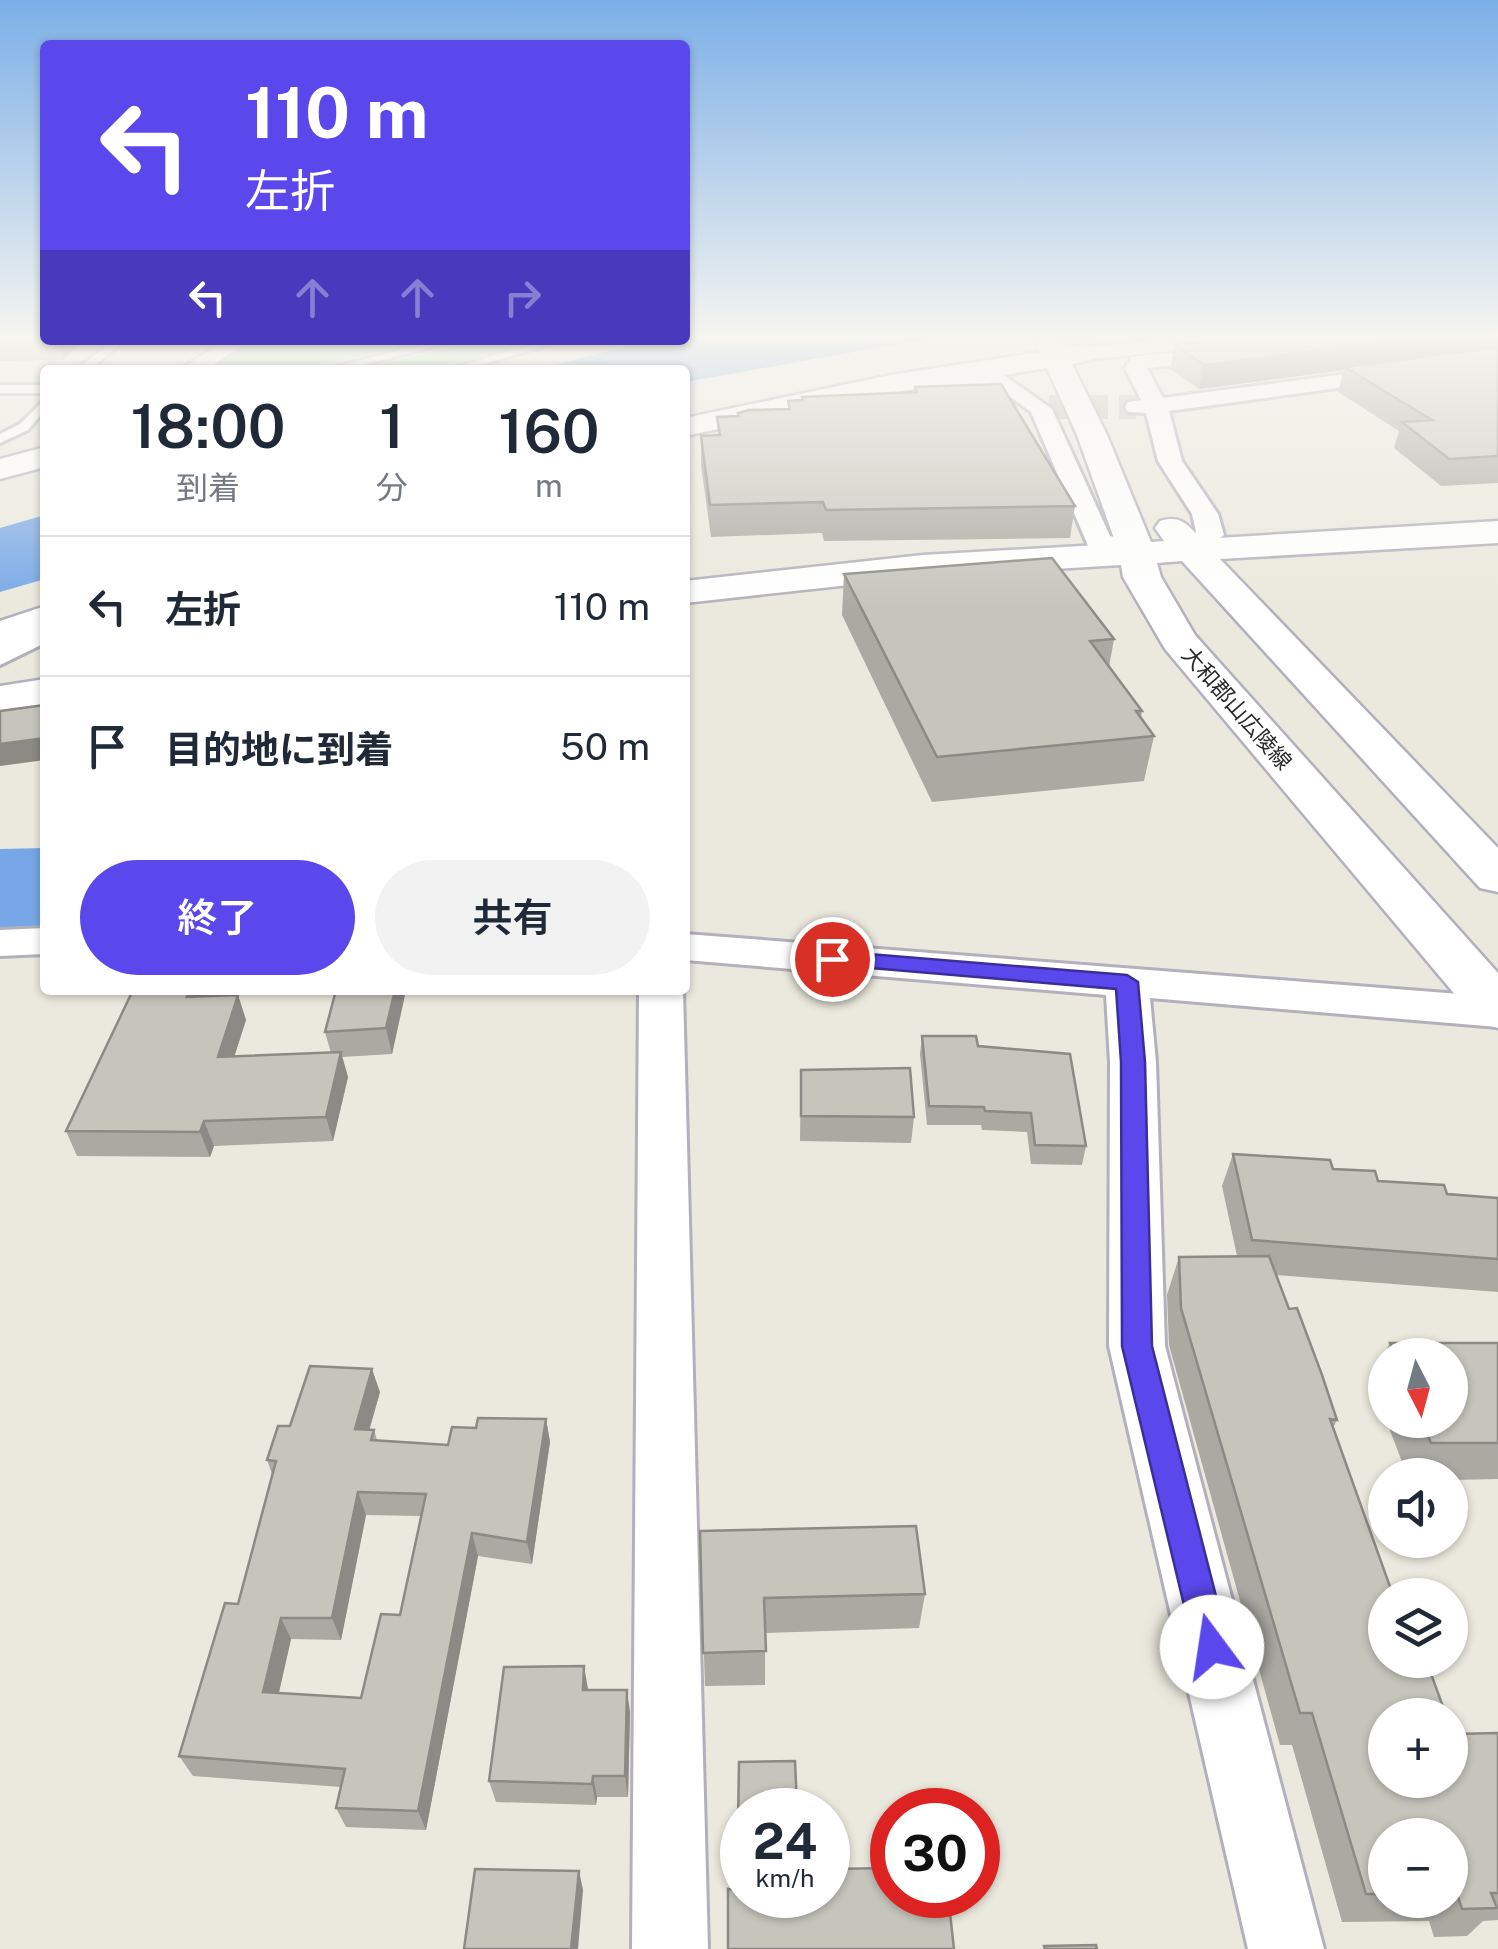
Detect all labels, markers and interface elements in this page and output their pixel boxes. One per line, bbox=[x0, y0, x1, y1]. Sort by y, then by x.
text: 110 m bbox=[245, 71, 429, 154]
icon: left bbox=[80, 80, 210, 210]
text: 左折 bbox=[245, 164, 335, 217]
icon: left bbox=[180, 270, 235, 325]
icon: ahead bbox=[285, 270, 340, 325]
icon: ahead bbox=[390, 270, 445, 325]
icon: right bbox=[495, 270, 550, 325]
text: 18:00 bbox=[130, 391, 285, 462]
text: 1 bbox=[379, 391, 404, 462]
text: 160 bbox=[498, 396, 600, 467]
text: m bbox=[535, 467, 563, 504]
text: 到着 bbox=[176, 469, 240, 506]
text: 分 bbox=[376, 469, 408, 506]
icon: left bbox=[80, 579, 135, 634]
text: 110 m bbox=[554, 584, 650, 629]
text: 左折 bbox=[165, 587, 241, 632]
street label: 大和郡山広陵線 bbox=[1177, 641, 1297, 775]
icon: arrive bbox=[80, 719, 135, 774]
text: 50 m bbox=[560, 724, 650, 769]
text: 目的地に到着 bbox=[165, 727, 393, 772]
button: 終了 bbox=[80, 860, 355, 975]
button: 共有 bbox=[375, 860, 650, 975]
pin bbox=[790, 917, 875, 1002]
icon: arrive bbox=[805, 932, 860, 987]
north arrow bbox=[1368, 1338, 1468, 1438]
map controls bbox=[1368, 1338, 1468, 1918]
button: sound bbox=[1368, 1458, 1468, 1558]
button: layers bbox=[1368, 1578, 1468, 1678]
position arrow bbox=[1160, 1595, 1264, 1699]
button: + bbox=[1368, 1698, 1468, 1798]
speed limit sign: 30 bbox=[870, 1788, 1000, 1918]
text: 24 bbox=[753, 1811, 817, 1870]
button: − bbox=[1368, 1818, 1468, 1918]
text: km/h bbox=[756, 1863, 814, 1893]

